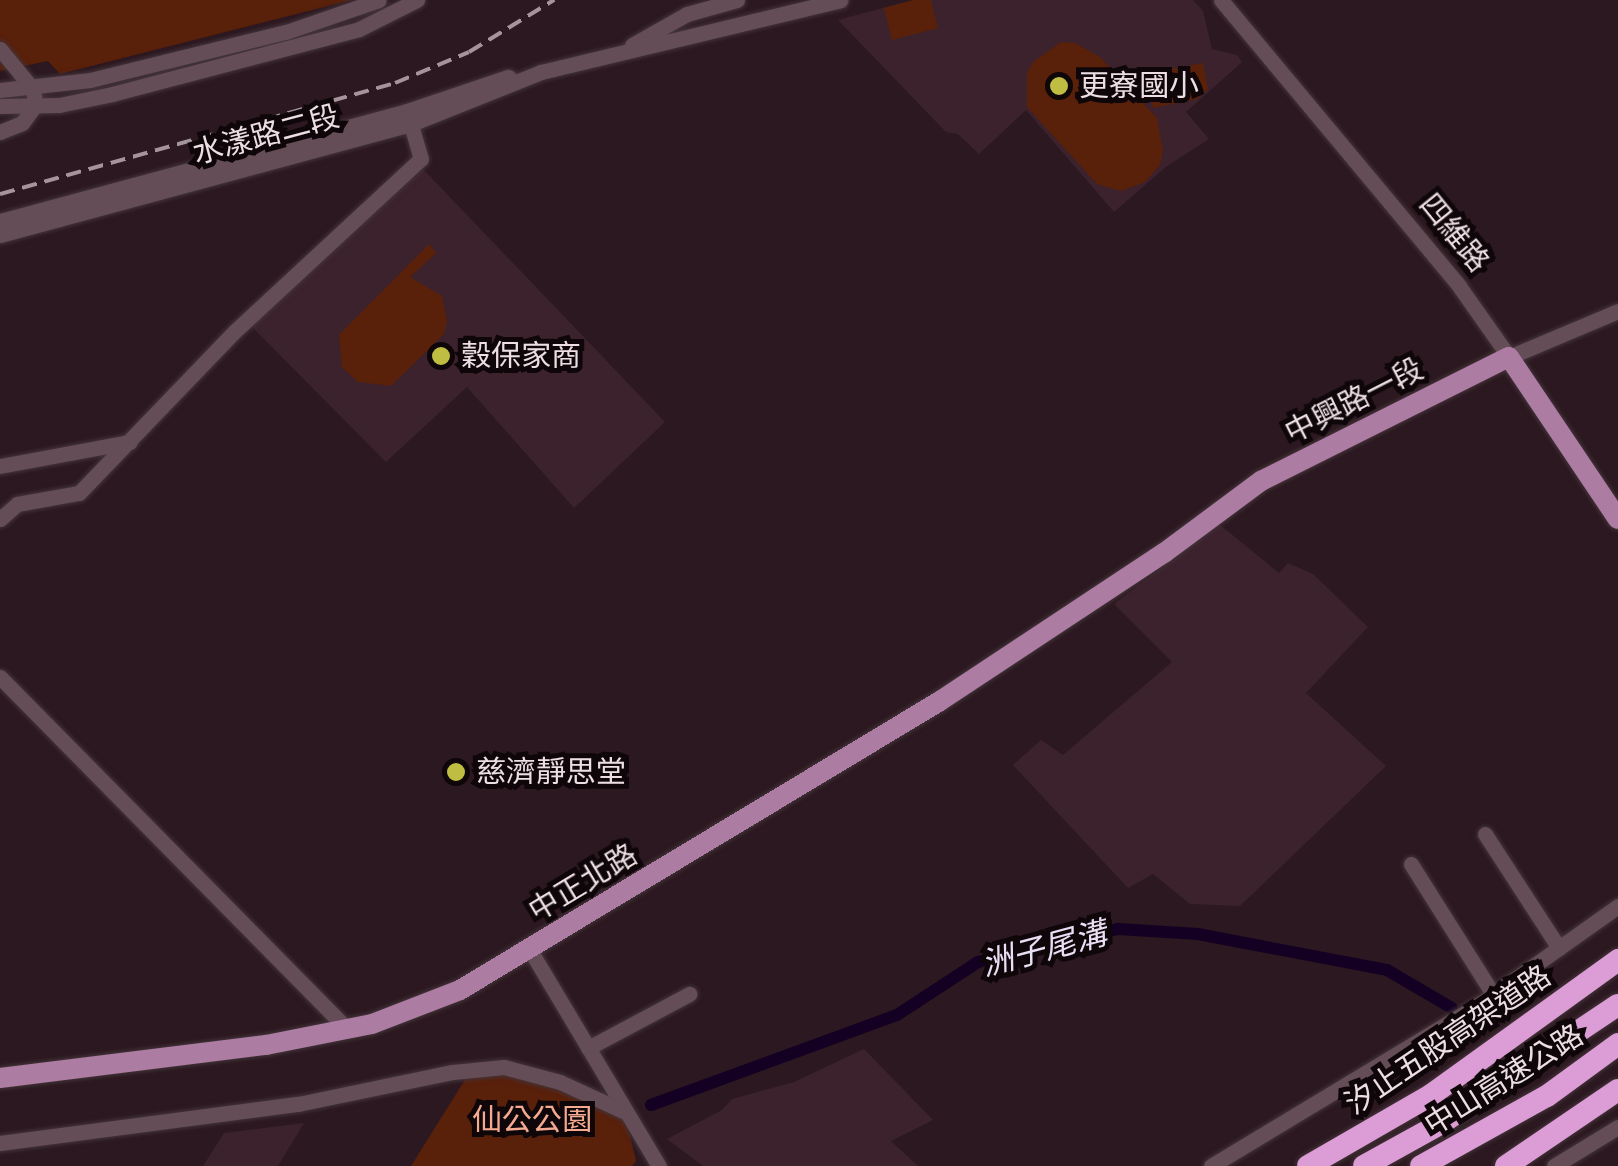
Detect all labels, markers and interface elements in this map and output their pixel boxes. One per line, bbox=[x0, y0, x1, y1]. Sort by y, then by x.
place label: 更寮國小 bbox=[1079, 68, 1199, 104]
marker: 更寮國小 bbox=[1048, 75, 1070, 97]
street label: 水漾路二段 bbox=[189, 98, 343, 172]
street label: 四維路 bbox=[1412, 187, 1496, 279]
place label: 穀保家商 bbox=[461, 338, 581, 374]
marker: 穀保家商 bbox=[430, 345, 452, 367]
street label: 中興路一段 bbox=[1279, 351, 1429, 451]
place label: 慈濟靜思堂 bbox=[476, 754, 626, 790]
marker: 慈濟靜思堂 bbox=[445, 761, 467, 783]
street label: 中正北路 bbox=[522, 837, 644, 929]
water label: 洲子尾溝 bbox=[977, 914, 1111, 984]
street label: 汐止五股高架道路 bbox=[1338, 958, 1558, 1122]
street label: 中山高速公路 bbox=[1418, 1017, 1590, 1143]
park label: 仙公公園 bbox=[472, 1102, 592, 1138]

